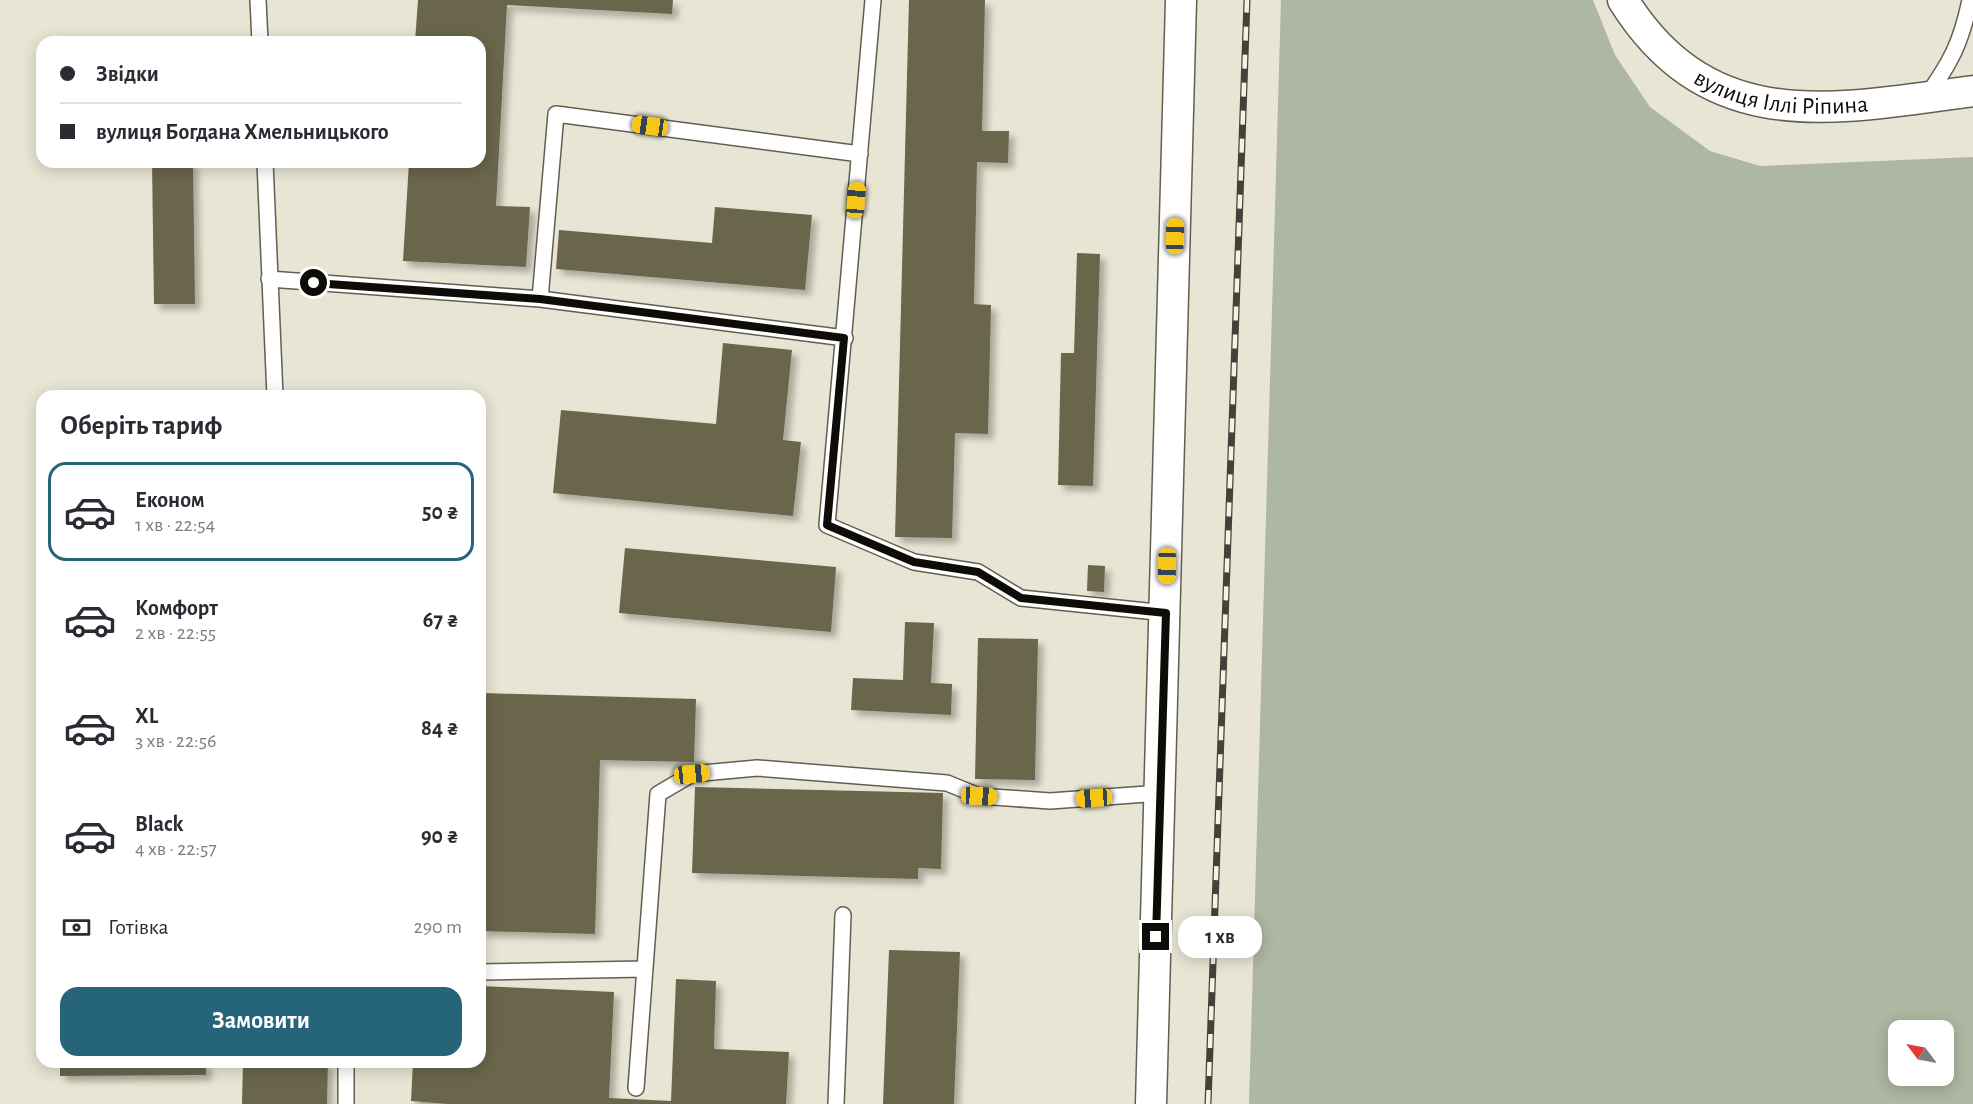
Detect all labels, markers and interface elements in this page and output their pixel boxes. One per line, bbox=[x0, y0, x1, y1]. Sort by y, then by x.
text: Звідки bbox=[96, 63, 159, 85]
street label: вулиця Іллі Ріпина bbox=[1690, 66, 1869, 119]
car bbox=[631, 115, 669, 137]
text: вулиця Богдана Хмельницького bbox=[96, 121, 389, 143]
car bbox=[845, 181, 867, 219]
car bbox=[1166, 218, 1184, 254]
route start bbox=[300, 269, 327, 296]
text: Оберіть тариф bbox=[60, 412, 222, 439]
icon: car bbox=[63, 485, 117, 539]
text: Економ bbox=[135, 489, 205, 511]
text: 50 ₴ bbox=[422, 501, 459, 523]
text: 1 хв · 22:54 bbox=[135, 515, 215, 535]
car bbox=[1158, 548, 1176, 584]
icon: car bbox=[63, 593, 117, 647]
text: Комфорт bbox=[135, 597, 218, 619]
text: 67 ₴ bbox=[423, 609, 459, 631]
text: 2 хв · 22:55 bbox=[135, 623, 216, 643]
icon: car bbox=[63, 701, 117, 755]
text: XL bbox=[135, 705, 158, 727]
text: 84 ₴ bbox=[421, 717, 459, 739]
text: 3 хв · 22:56 bbox=[135, 731, 216, 751]
car bbox=[673, 763, 711, 785]
car bbox=[961, 786, 997, 806]
car bbox=[1075, 788, 1113, 808]
icon: car bbox=[63, 809, 117, 863]
text: Black bbox=[135, 813, 183, 835]
text: 90 ₴ bbox=[421, 825, 459, 847]
text: 4 хв · 22:57 bbox=[135, 839, 217, 859]
icon: cash bbox=[60, 911, 93, 944]
text: Готівка bbox=[108, 916, 169, 938]
callout: 1 хв bbox=[1177, 916, 1261, 958]
text: 290 m bbox=[414, 917, 462, 937]
route end bbox=[1142, 923, 1169, 950]
text: 1 хв bbox=[1205, 927, 1235, 947]
button: Замовити bbox=[60, 987, 462, 1056]
north arrow bbox=[1888, 1020, 1954, 1086]
map controls bbox=[1888, 1020, 1954, 1086]

